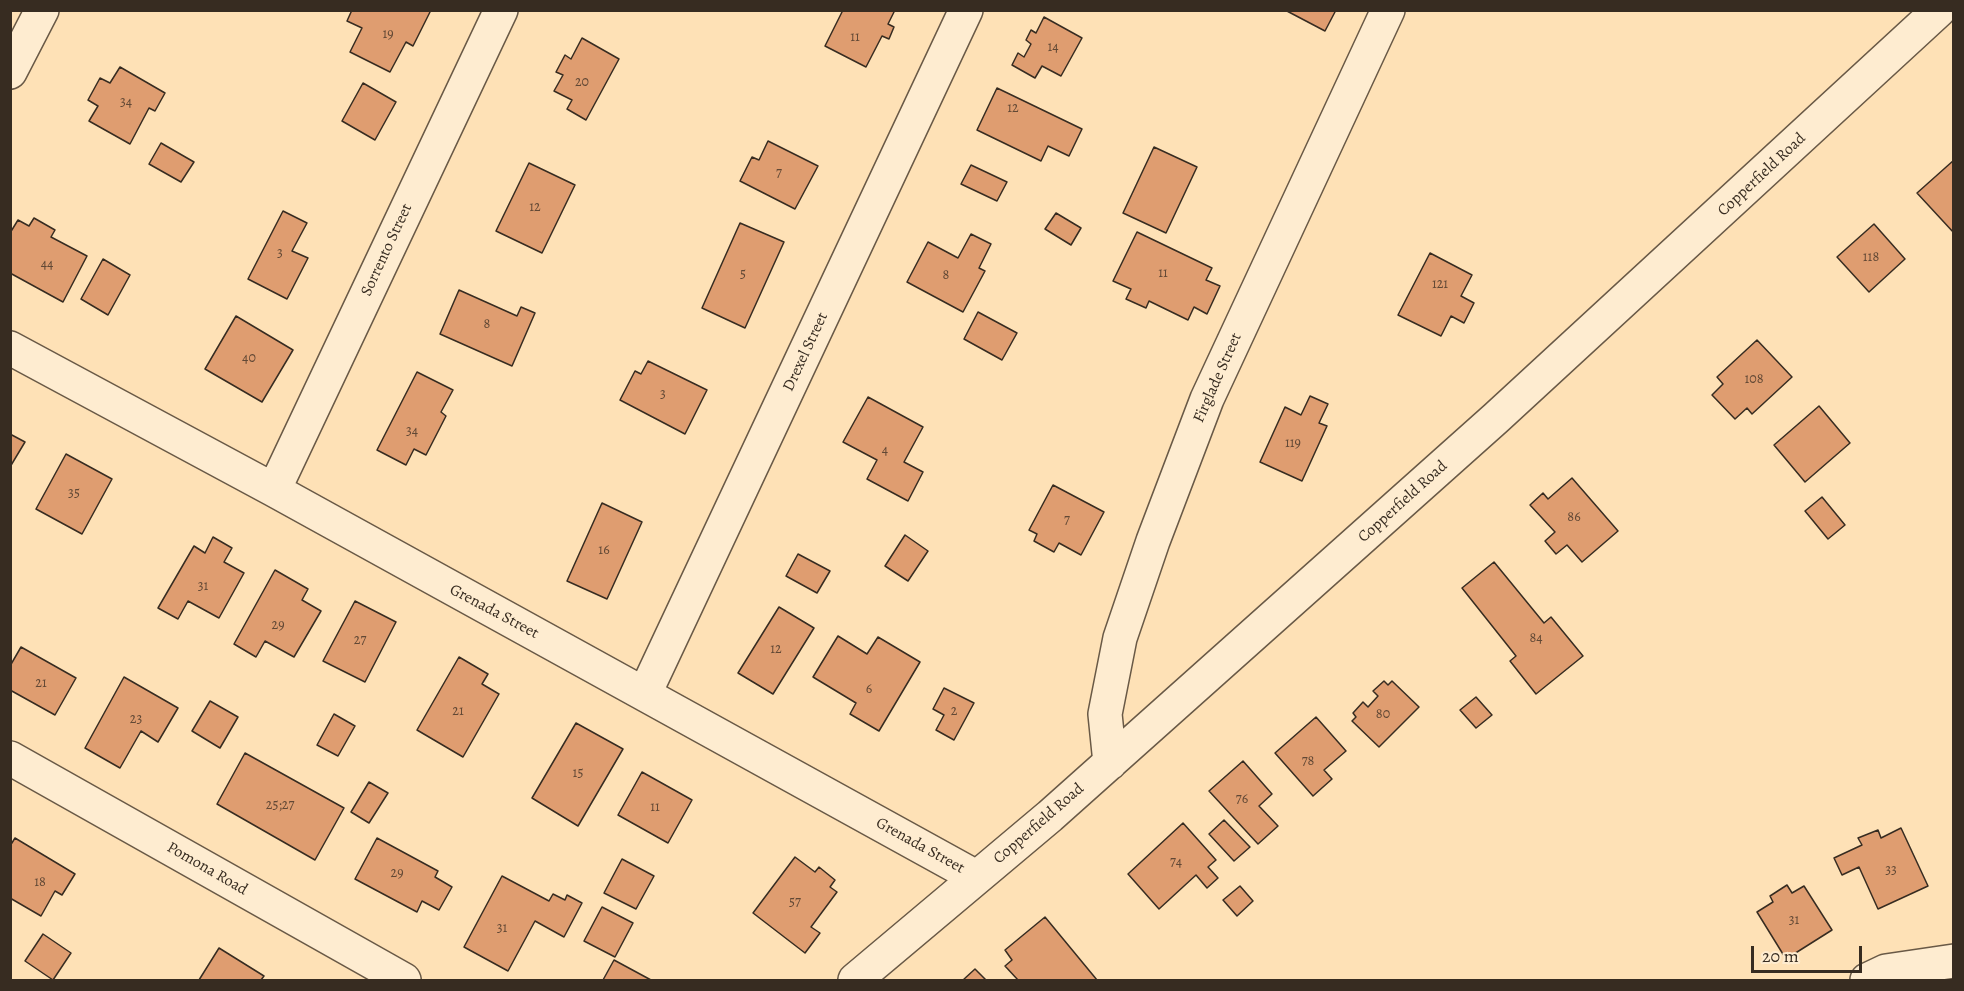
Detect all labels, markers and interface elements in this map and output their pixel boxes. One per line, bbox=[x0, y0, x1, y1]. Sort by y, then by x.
house number: 19 bbox=[382, 27, 394, 43]
house number: 11 bbox=[850, 30, 860, 46]
house number: 14 bbox=[1047, 40, 1059, 56]
house number: 20 bbox=[575, 75, 589, 91]
house number: 34 bbox=[120, 95, 132, 111]
house number: 12 bbox=[1007, 101, 1019, 117]
street label: Copperfield Road bbox=[1714, 129, 1810, 221]
house number: 7 bbox=[776, 166, 782, 182]
house number: 12 bbox=[529, 200, 541, 216]
street label: Sorrento Street bbox=[357, 201, 417, 299]
house number: 3 bbox=[277, 246, 283, 262]
house number: 118 bbox=[1863, 250, 1879, 266]
house number: 44 bbox=[41, 257, 53, 273]
house number: 11 bbox=[1158, 266, 1168, 282]
house number: 5 bbox=[740, 267, 746, 283]
house number: 8 bbox=[943, 268, 949, 284]
house number: 121 bbox=[1432, 277, 1448, 293]
street label: Drexel Street bbox=[779, 309, 833, 395]
house number: 8 bbox=[484, 317, 490, 333]
street label: Firglade Street bbox=[1190, 330, 1246, 426]
house number: 40 bbox=[242, 351, 256, 367]
house number: 108 bbox=[1744, 372, 1764, 388]
house number: 3 bbox=[660, 387, 666, 403]
house number: 34 bbox=[406, 424, 418, 440]
house number: 119 bbox=[1285, 436, 1301, 452]
house number: 4 bbox=[882, 443, 888, 459]
street label: Copperfield Road bbox=[1354, 457, 1452, 547]
house number: 35 bbox=[68, 486, 80, 502]
house number: 86 bbox=[1567, 510, 1581, 526]
house number: 7 bbox=[1064, 513, 1070, 529]
house number: 16 bbox=[598, 543, 610, 559]
house number: 31 bbox=[198, 579, 208, 595]
street label: Grenada Street bbox=[446, 580, 542, 644]
house number: 29 bbox=[271, 618, 285, 634]
house number: 84 bbox=[1529, 631, 1543, 647]
house number: 27 bbox=[354, 633, 366, 649]
house number: 12 bbox=[770, 642, 782, 658]
house number: 21 bbox=[35, 676, 47, 692]
house number: 6 bbox=[866, 682, 872, 698]
house number: 21 bbox=[452, 704, 464, 720]
house number: 2 bbox=[951, 704, 957, 720]
house number: 80 bbox=[1376, 707, 1390, 723]
house number: 23 bbox=[130, 712, 142, 728]
house number: 78 bbox=[1302, 754, 1314, 770]
house number: 15 bbox=[573, 766, 583, 782]
street label: Copperfield Road bbox=[990, 780, 1088, 868]
house number: 76 bbox=[1236, 792, 1248, 808]
house number: 25;27 bbox=[266, 798, 294, 814]
house number: 11 bbox=[650, 800, 660, 816]
street label: Grenada Street bbox=[872, 814, 968, 878]
street label: Pomona Road bbox=[163, 838, 251, 900]
house number: 74 bbox=[1170, 855, 1182, 871]
house number: 33 bbox=[1885, 863, 1897, 879]
house number: 29 bbox=[390, 866, 404, 882]
house number: 18 bbox=[34, 875, 46, 891]
house number: 57 bbox=[789, 895, 801, 911]
house number: 31 bbox=[1789, 913, 1799, 929]
house number: 31 bbox=[497, 921, 507, 937]
scale bar bbox=[1754, 934, 1865, 972]
text: 20 m bbox=[1762, 944, 1799, 968]

